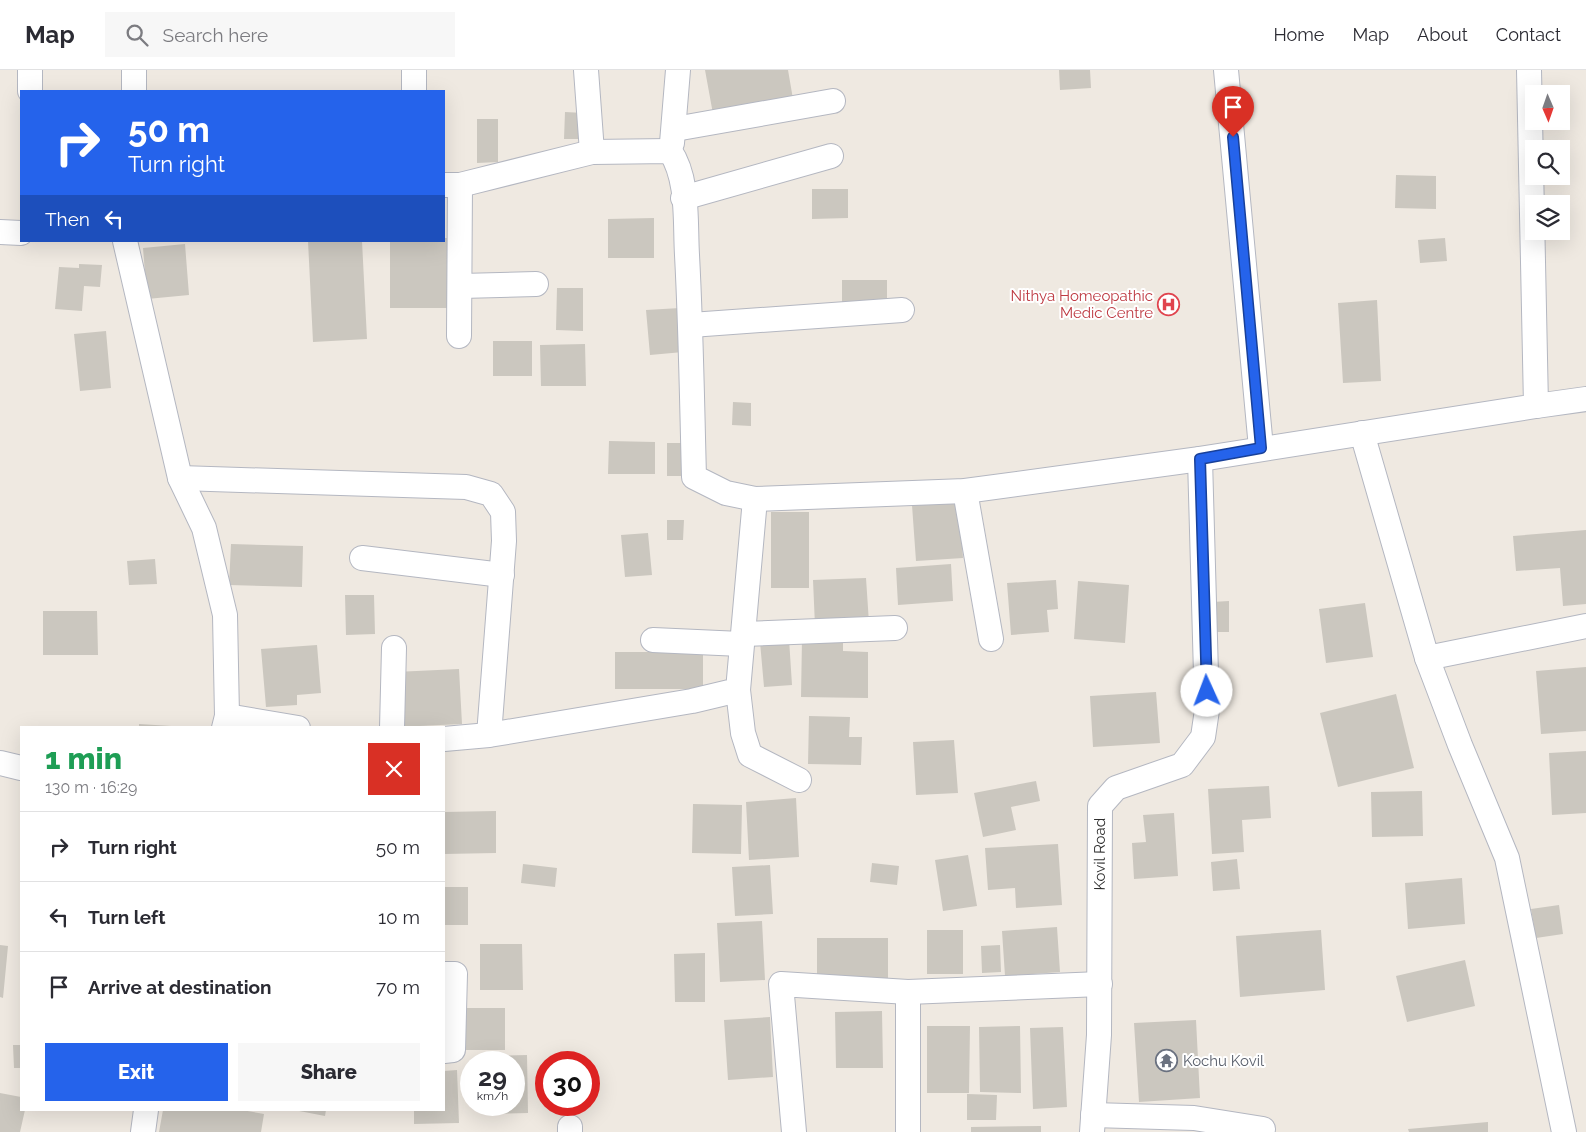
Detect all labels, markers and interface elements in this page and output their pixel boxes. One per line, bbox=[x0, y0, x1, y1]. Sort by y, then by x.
search box bbox=[105, 12, 455, 57]
text: Map bbox=[25, 20, 75, 49]
icon: search bbox=[123, 21, 151, 49]
text: Search here bbox=[163, 24, 268, 46]
text: Home bbox=[1273, 24, 1324, 45]
text: Map bbox=[1352, 24, 1389, 45]
text: About bbox=[1417, 24, 1468, 45]
text: Contact bbox=[1496, 24, 1561, 45]
north arrow bbox=[1525, 85, 1570, 130]
map controls bbox=[1525, 85, 1570, 240]
pin bbox=[1212, 86, 1254, 137]
icon: arrive bbox=[1219, 93, 1247, 121]
text: 50 m bbox=[128, 109, 210, 150]
icon: right bbox=[45, 110, 110, 175]
button: search bbox=[1525, 140, 1570, 185]
text: Turn right bbox=[128, 151, 225, 177]
button: layers bbox=[1525, 195, 1570, 240]
icon: left bbox=[100, 205, 128, 233]
text: Then bbox=[45, 208, 90, 230]
place label: Nithya Homeopathic Medic Centre bbox=[1011, 287, 1153, 322]
hospital icon: Nithya Homeopathic Medic Centre bbox=[1157, 293, 1181, 317]
position arrow bbox=[1180, 664, 1232, 716]
text: 1 min bbox=[45, 741, 122, 776]
button: close bbox=[368, 743, 420, 795]
text: 130 m · 16:29 bbox=[45, 778, 137, 797]
street label: Kovil Road bbox=[1091, 818, 1109, 891]
icon: right bbox=[45, 833, 73, 861]
text: Turn right bbox=[88, 836, 177, 858]
text: 50 m bbox=[376, 836, 420, 858]
icon: left bbox=[45, 903, 73, 931]
text: Turn left bbox=[88, 906, 165, 928]
text: 10 m bbox=[378, 906, 420, 928]
icon: arrive bbox=[45, 973, 73, 1001]
text: Arrive at destination bbox=[88, 976, 272, 998]
text: 70 m bbox=[376, 976, 420, 998]
button: Exit bbox=[45, 1043, 228, 1101]
button: Share bbox=[238, 1043, 420, 1101]
temple icon: Kochu Kovil bbox=[1155, 1049, 1179, 1073]
speed limit sign: 30 bbox=[535, 1051, 600, 1116]
place label: Kochu Kovil bbox=[1183, 1052, 1265, 1070]
text: 29 bbox=[478, 1062, 507, 1092]
text: km/h bbox=[477, 1089, 508, 1103]

